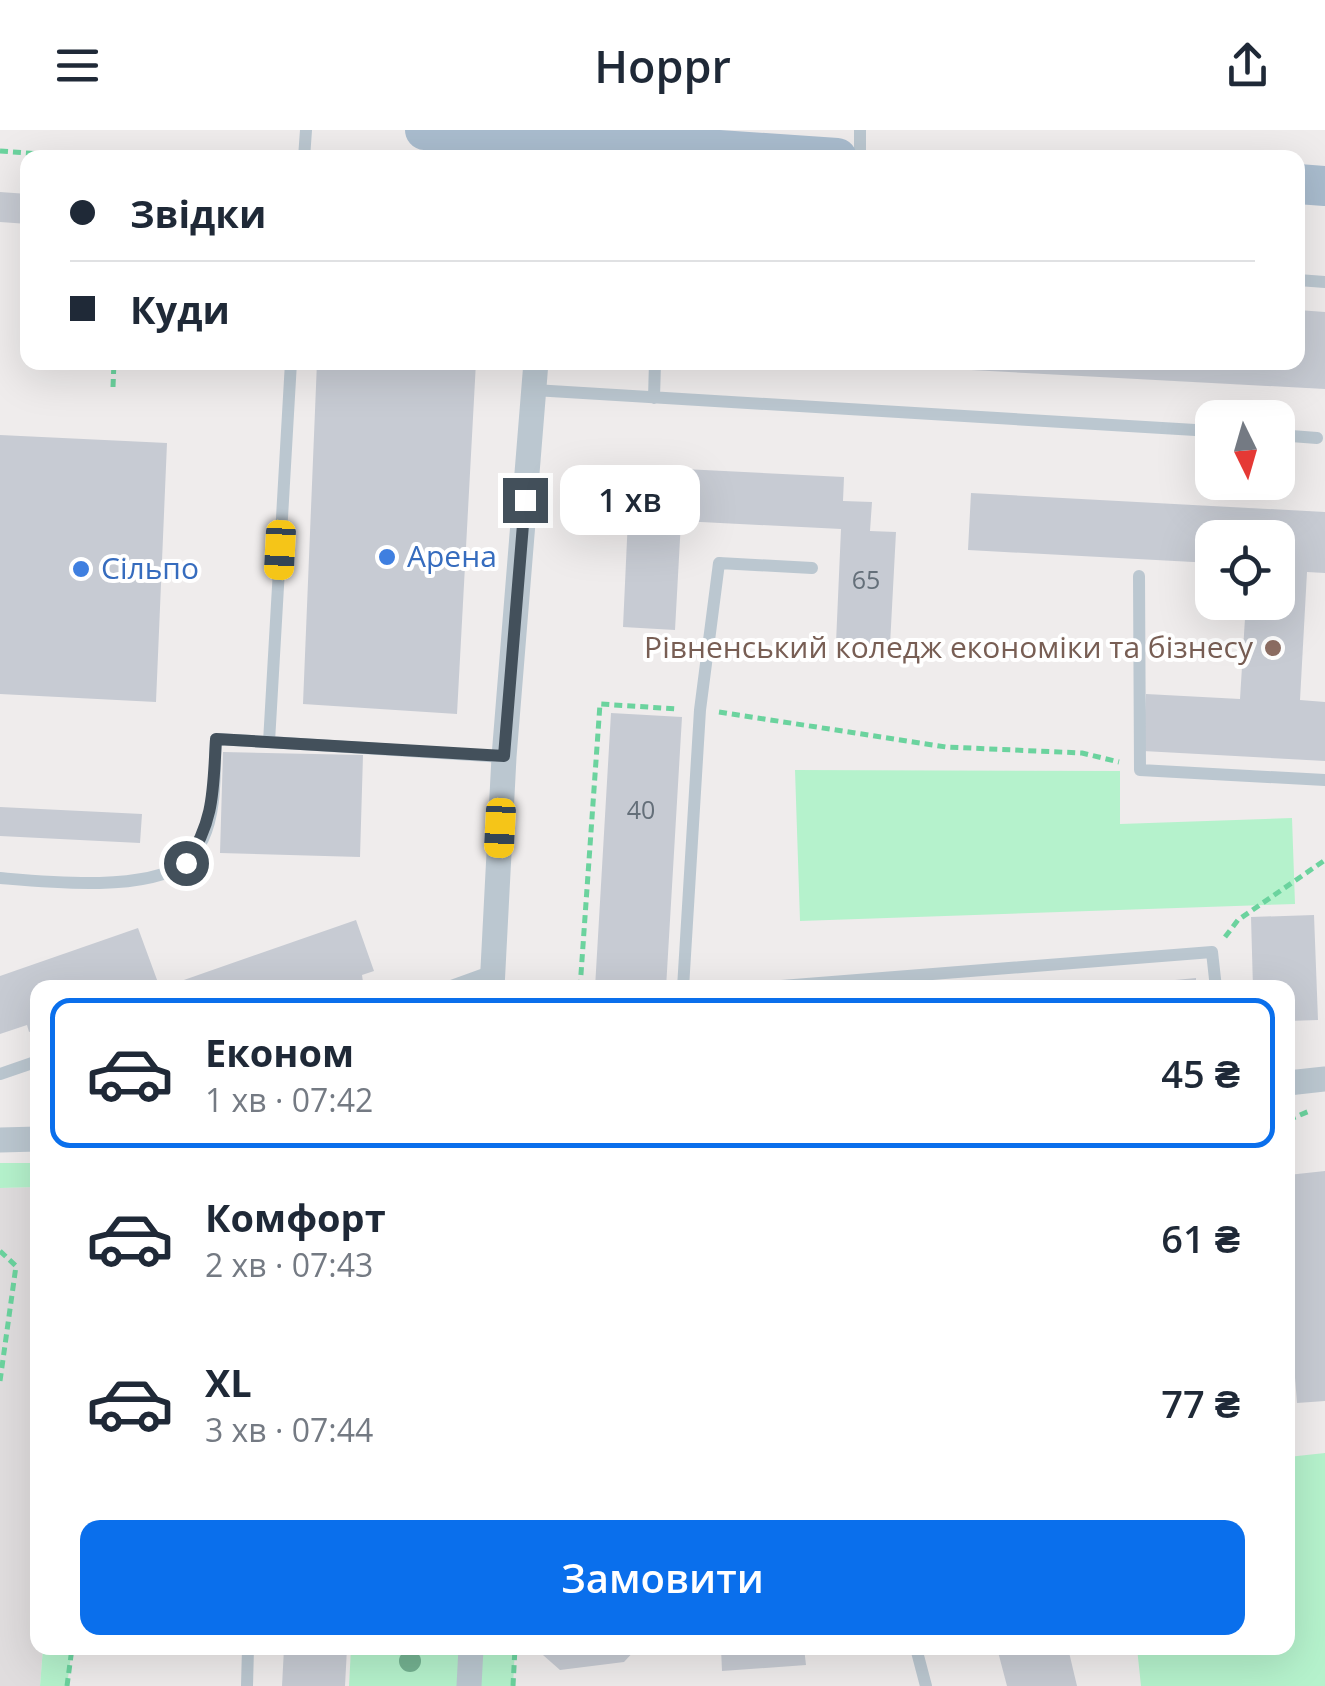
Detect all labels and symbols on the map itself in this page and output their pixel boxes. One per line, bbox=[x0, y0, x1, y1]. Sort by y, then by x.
north arrow bbox=[1195, 400, 1295, 500]
callout: 1 хв bbox=[560, 465, 700, 535]
route end bbox=[503, 478, 548, 523]
car bbox=[263, 519, 297, 581]
place label: Арена bbox=[407, 535, 497, 576]
marker: Арена bbox=[376, 546, 398, 568]
place label: Сільпо bbox=[101, 547, 199, 588]
marker: Сільпо bbox=[70, 558, 92, 580]
house number: 65 bbox=[852, 562, 880, 596]
place label: Рівненський коледж економіки та бізнесу bbox=[644, 626, 1254, 667]
marker: Рівненський коледж економіки та бізнесу bbox=[1262, 637, 1284, 659]
house number: 40 bbox=[627, 792, 655, 826]
car bbox=[483, 797, 517, 859]
route start bbox=[164, 841, 209, 886]

